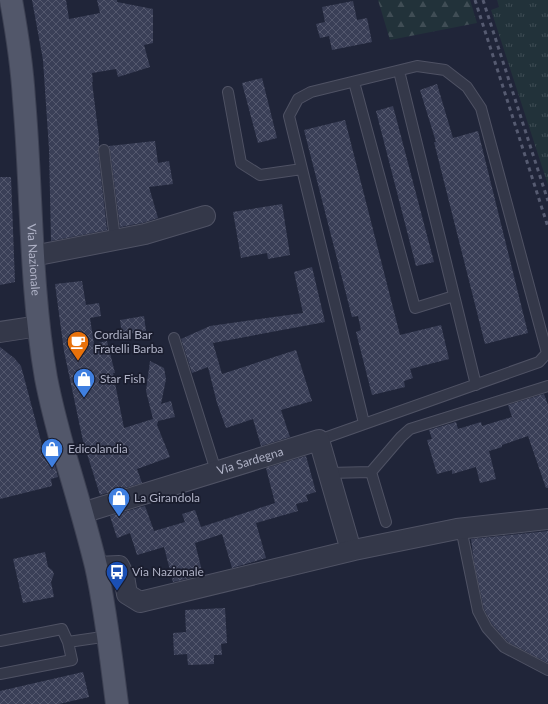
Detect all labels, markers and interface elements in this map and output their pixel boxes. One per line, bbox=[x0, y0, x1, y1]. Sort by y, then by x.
street label: Via Nazionale bbox=[24, 223, 44, 296]
place label: Cordial Bar Fratelli Barba bbox=[94, 327, 163, 356]
cafe icon: Cordial Bar Fratelli Barba bbox=[65, 329, 91, 362]
shop icon: Star Fish bbox=[71, 366, 97, 399]
place label: Star Fish bbox=[100, 371, 145, 386]
shop icon: Edicolandia bbox=[39, 436, 65, 469]
place label: Edicolandia bbox=[68, 441, 128, 456]
street label: Via Sardegna bbox=[215, 443, 285, 478]
shop icon: La Girandola bbox=[106, 485, 132, 518]
place label: La Girandola bbox=[134, 490, 200, 505]
bus stop icon: Via Nazionale bbox=[104, 559, 130, 592]
place label: Via Nazionale bbox=[132, 564, 204, 579]

